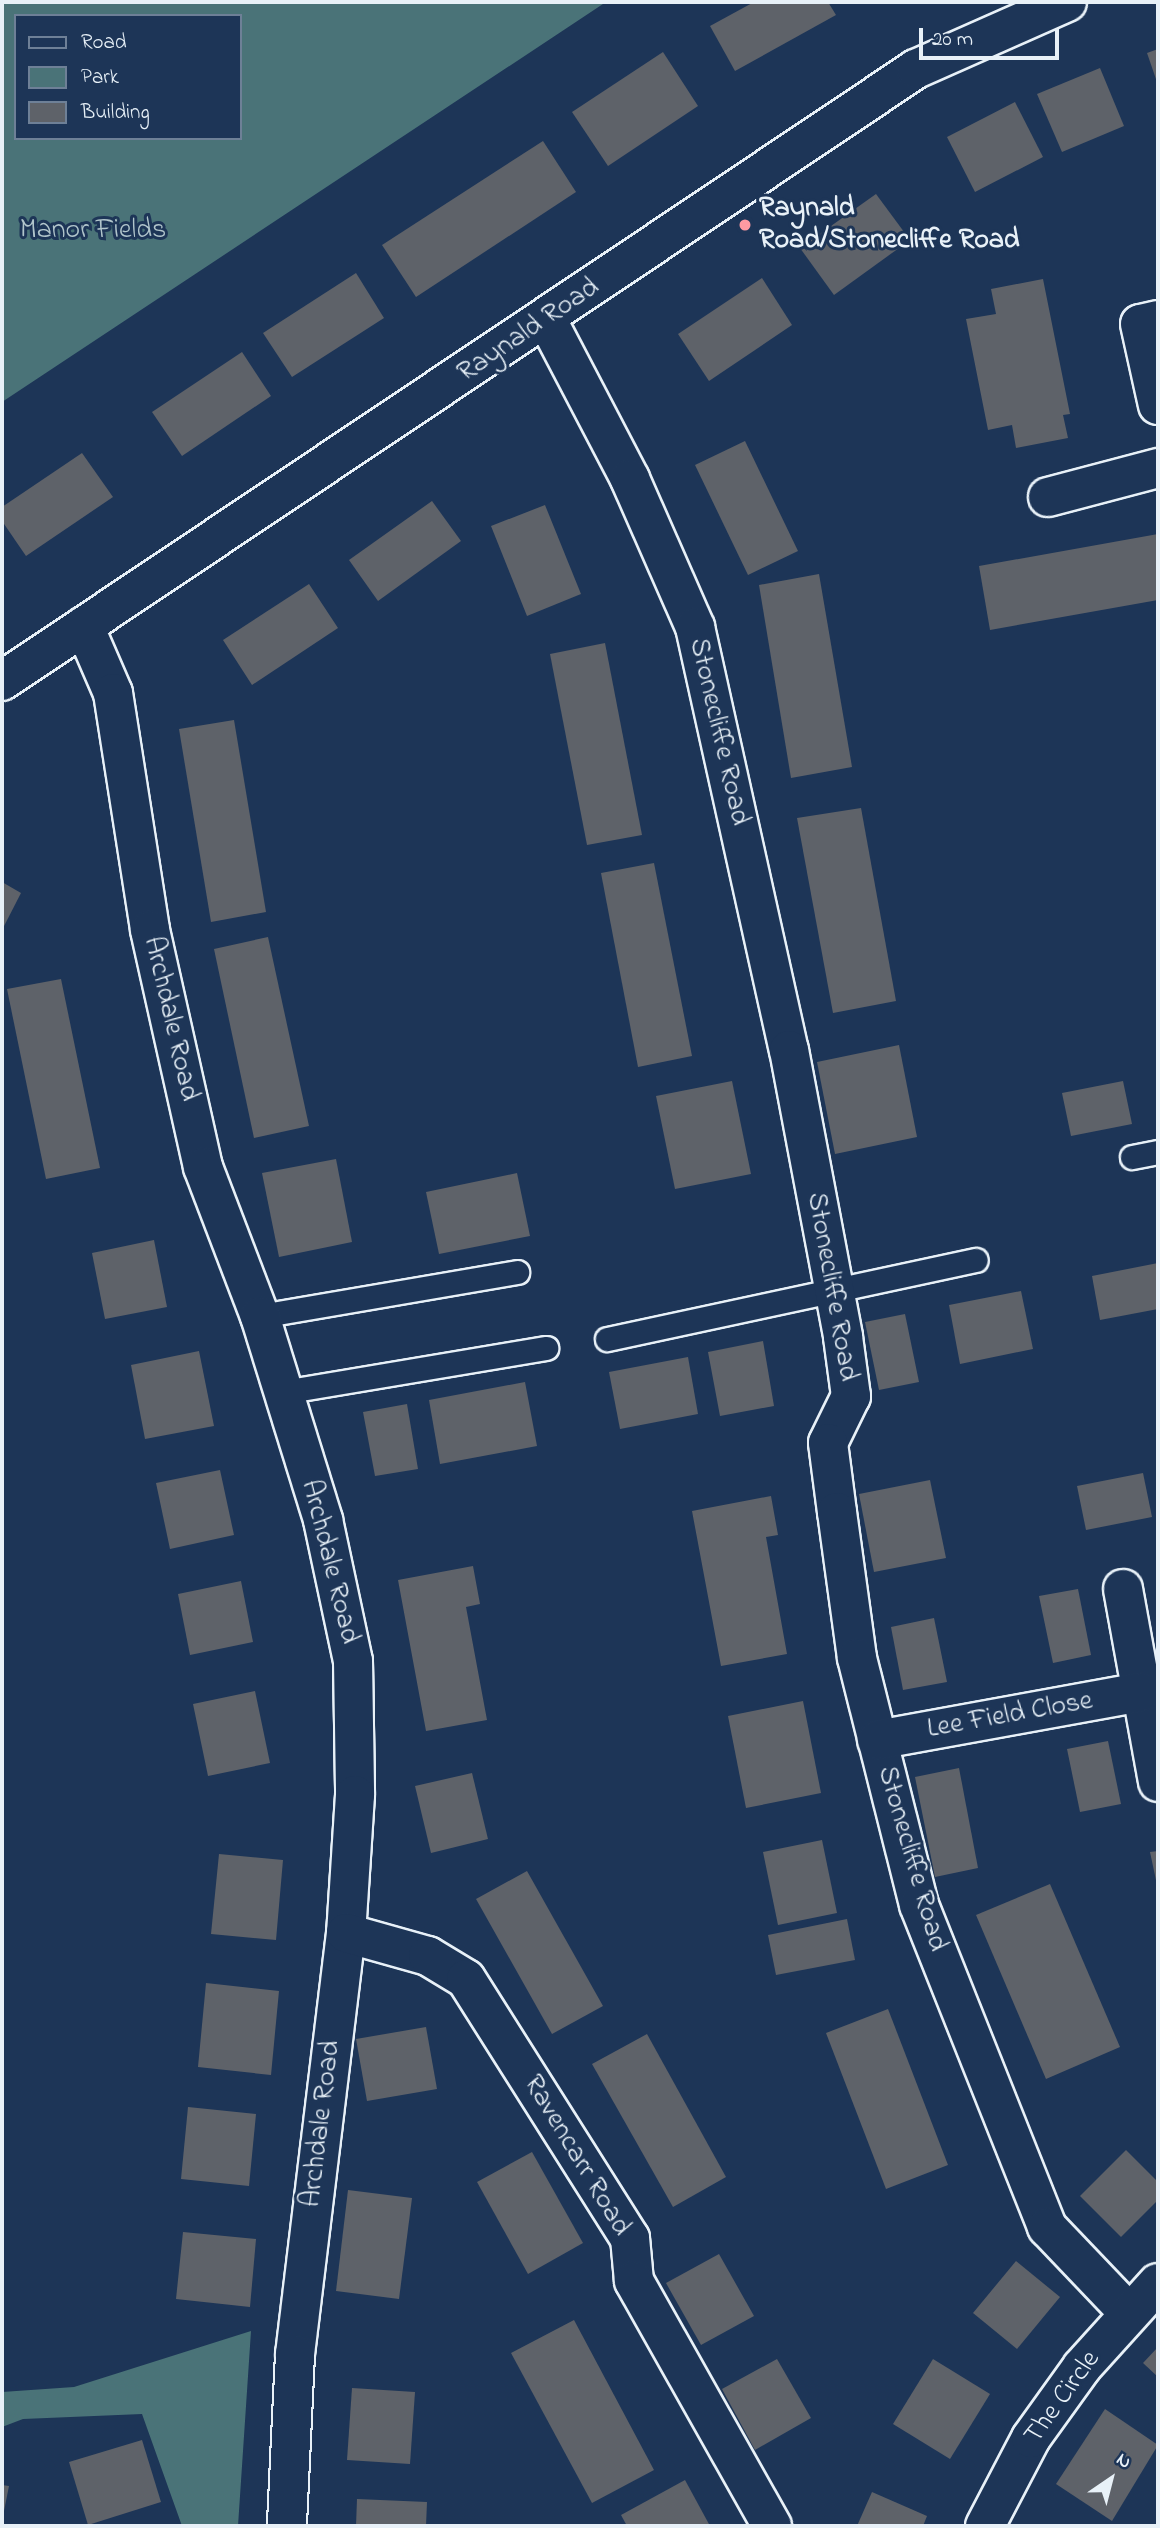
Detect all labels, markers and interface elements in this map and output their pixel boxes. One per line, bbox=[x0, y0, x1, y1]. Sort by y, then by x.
legend bbox=[14, 14, 242, 140]
scale bar bbox=[922, 14, 1062, 58]
text: 20 m bbox=[932, 25, 973, 55]
text: Road bbox=[81, 28, 127, 58]
text: Park bbox=[81, 63, 119, 93]
text: Building bbox=[81, 98, 150, 128]
place label: Raynald Road/Stonecliffe Road bbox=[759, 192, 1020, 258]
park label: Manor Fields bbox=[20, 214, 166, 248]
marker: Raynald Road/Stonecliffe Road bbox=[737, 217, 753, 233]
street label: Raynald Road bbox=[452, 271, 606, 391]
street label: Stonecliffe Road bbox=[680, 635, 756, 829]
street label: Archdale Road bbox=[135, 934, 205, 1104]
street label: Stonecliffe Road bbox=[798, 1190, 864, 1384]
street label: Archdale Road bbox=[292, 1477, 366, 1647]
street label: Lee Field Close bbox=[925, 1685, 1095, 1747]
street label: Stonecliffe Road bbox=[869, 1763, 953, 1955]
street label: Archdale Road bbox=[295, 2039, 349, 2209]
street label: Ravencarr Road bbox=[515, 2070, 637, 2242]
street label: The Circle bbox=[1018, 2345, 1108, 2451]
north arrow bbox=[1076, 2444, 1146, 2514]
text: N bbox=[1110, 2447, 1136, 2476]

